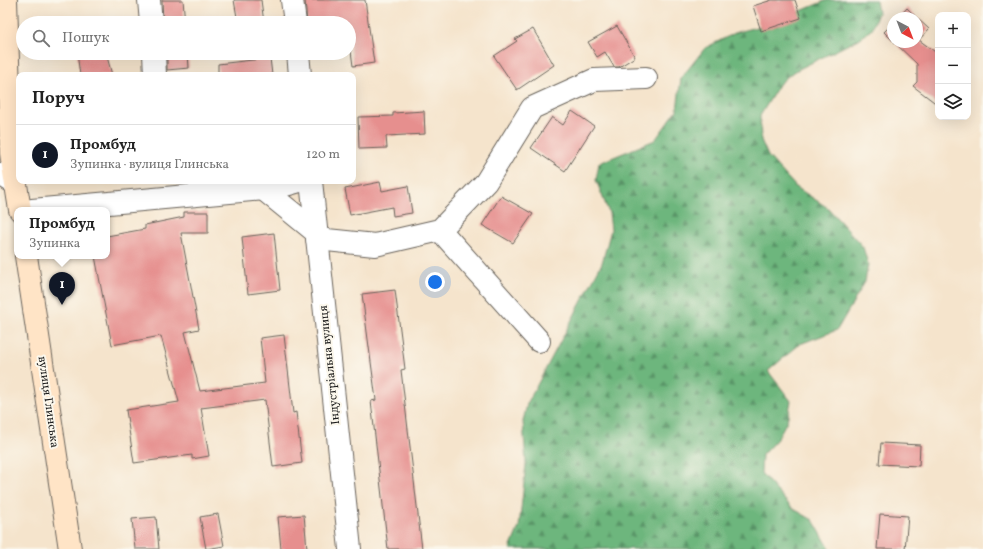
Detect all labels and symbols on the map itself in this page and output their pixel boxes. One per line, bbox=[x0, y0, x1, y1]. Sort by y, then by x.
north arrow bbox=[887, 12, 923, 48]
pin: 1 bbox=[49, 272, 75, 305]
your location bbox=[425, 272, 445, 292]
street label: Індустріальна вулиця bbox=[316, 305, 344, 425]
street label: вулиця Глинська bbox=[34, 355, 62, 449]

